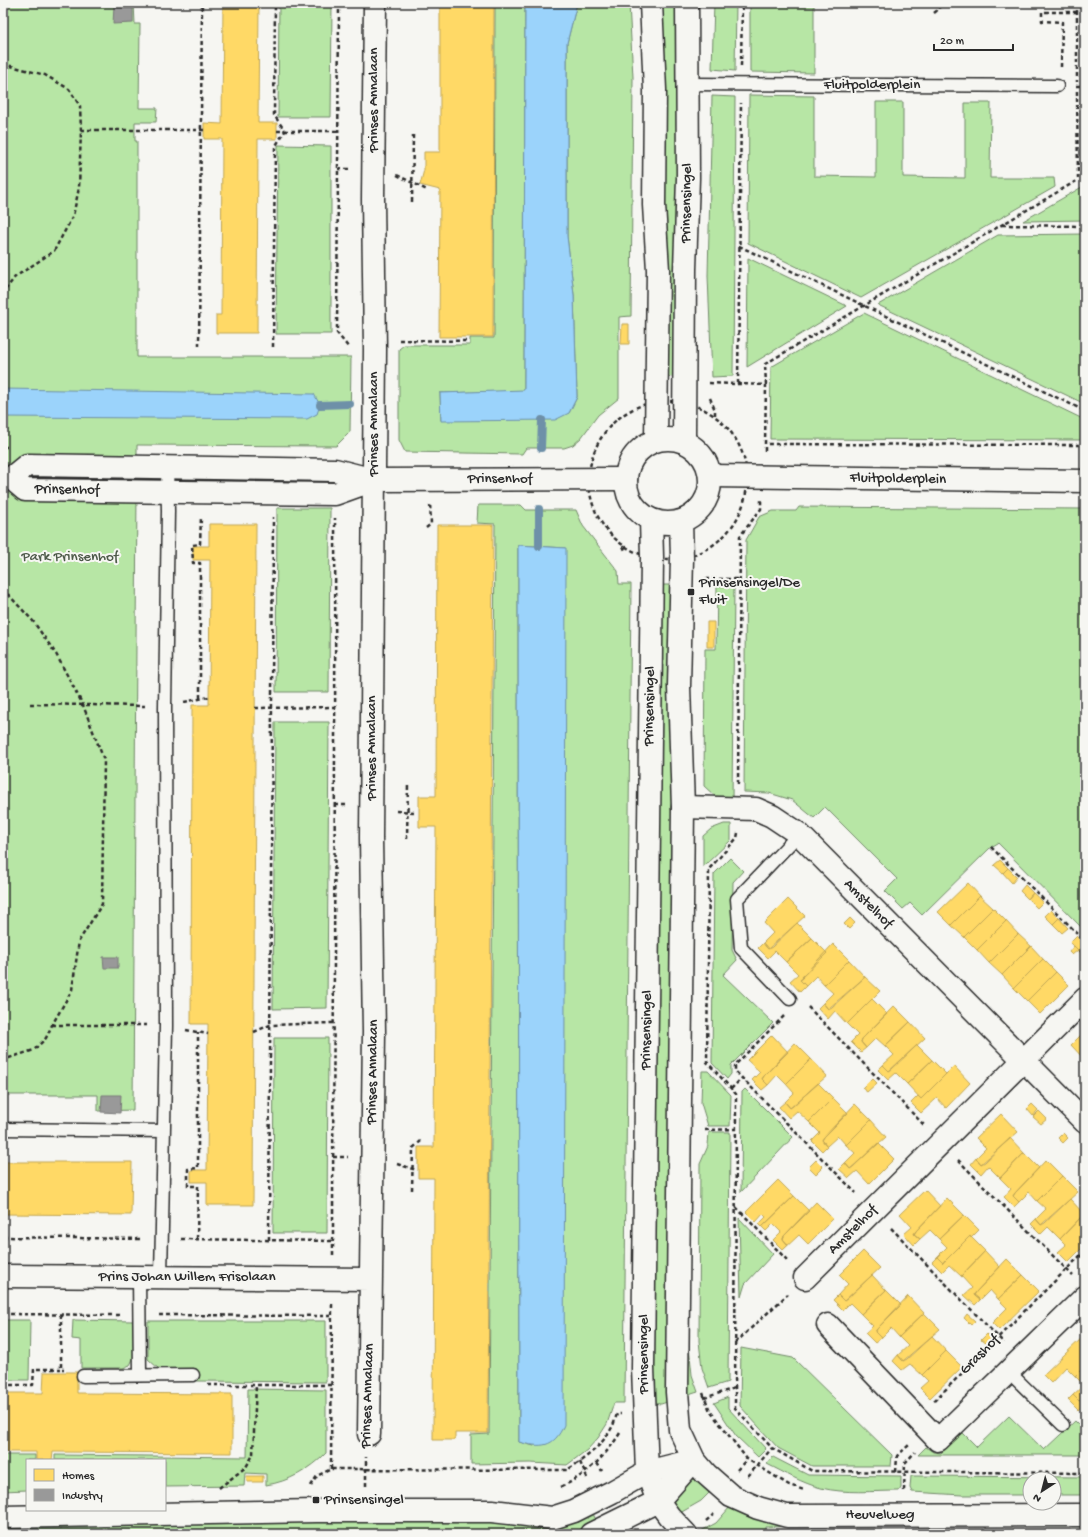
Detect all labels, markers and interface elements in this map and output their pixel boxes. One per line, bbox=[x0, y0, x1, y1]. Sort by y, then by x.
scale bar bbox=[934, 26, 1013, 52]
text: 20 m bbox=[940, 35, 965, 49]
street label: Prinses Annalaan bbox=[365, 48, 383, 153]
street label: Fluitpolderplein bbox=[823, 76, 920, 94]
street label: Prinsensingel bbox=[677, 163, 697, 244]
street label: Prinses Annalaan bbox=[365, 372, 383, 477]
street label: Fluitpolderplein bbox=[849, 469, 946, 489]
street label: Prinsenhof bbox=[467, 470, 534, 488]
street label: Prinsenhof bbox=[33, 480, 101, 500]
park label: Park Prinsenhof bbox=[21, 548, 120, 566]
place label: Prinsensingel/De Fluit bbox=[698, 574, 800, 609]
marker: Prinsensingel/De Fluit bbox=[686, 587, 696, 597]
street label: Prinsensingel bbox=[640, 666, 660, 747]
street label: Prinses Annalaan bbox=[363, 696, 381, 801]
street label: Amstelhof bbox=[839, 875, 897, 933]
street label: Prinsensingel bbox=[637, 990, 657, 1071]
street label: Prinses Annalaan bbox=[363, 1019, 383, 1126]
street label: Amstelhof bbox=[824, 1201, 882, 1259]
street label: Prins Johan Willem Frisolaan bbox=[97, 1268, 276, 1286]
street label: Prinsensingel bbox=[635, 1314, 653, 1395]
street label: Grashof bbox=[956, 1330, 1005, 1379]
street label: Prinses Annalaan bbox=[357, 1343, 379, 1450]
legend bbox=[26, 1459, 166, 1511]
text: Homes bbox=[62, 1470, 95, 1484]
north arrow bbox=[1022, 1471, 1062, 1511]
text: Industry bbox=[62, 1490, 103, 1504]
place label: Prinsensingel bbox=[323, 1491, 404, 1509]
text: N bbox=[1031, 1491, 1044, 1504]
marker: Prinsensingel bbox=[311, 1495, 321, 1505]
street label: Heuvelweg bbox=[846, 1506, 914, 1524]

